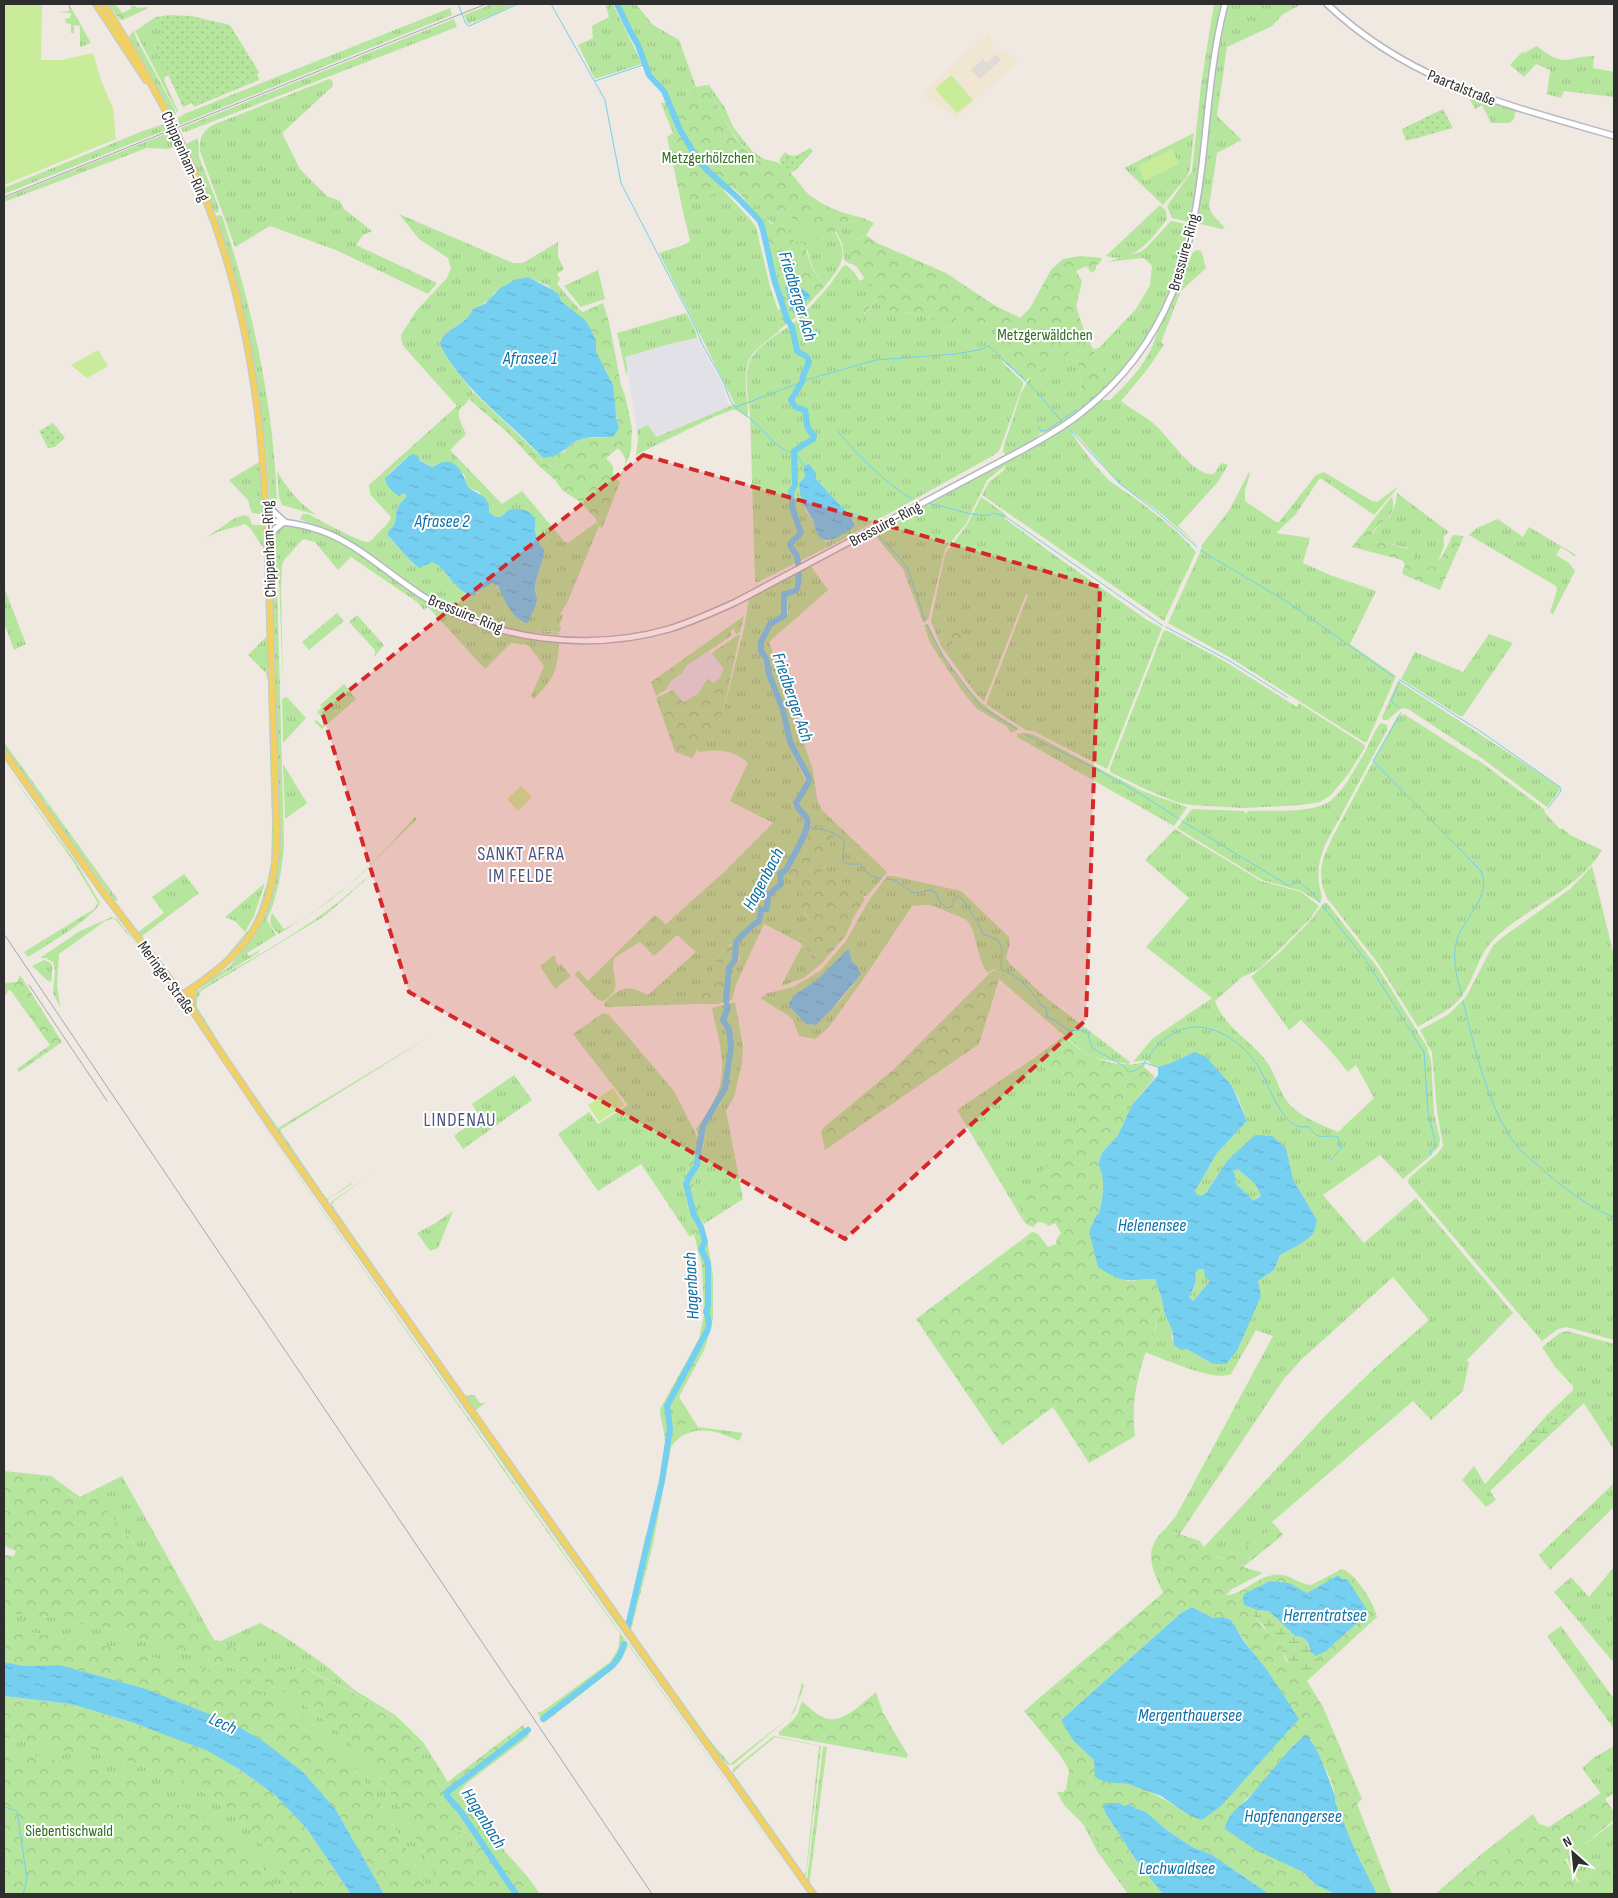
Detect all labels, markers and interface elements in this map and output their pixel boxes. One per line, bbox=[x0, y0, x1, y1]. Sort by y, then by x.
street label: Paartalstraße bbox=[1425, 66, 1498, 111]
street label: Chippenham-Ring bbox=[156, 108, 213, 205]
park label: Metzgerhölzchen bbox=[662, 149, 754, 168]
street label: Bressuire-Ring bbox=[1165, 212, 1204, 293]
water label: Friedberger Ach bbox=[774, 249, 821, 344]
park label: Metzgerwäldchen bbox=[997, 326, 1093, 345]
water label: Afrasee 1 bbox=[502, 348, 557, 369]
street label: Bressuire-Ring bbox=[846, 497, 925, 551]
street label: Chippenham-Ring bbox=[258, 500, 281, 598]
water label: Afrasee 2 bbox=[413, 511, 470, 532]
street label: Bressuire-Ring bbox=[425, 591, 506, 638]
water label: Friedberger Ach bbox=[767, 650, 818, 745]
district label: SANKT AFRA IM FELDE bbox=[477, 843, 565, 888]
water label: Hagenbach bbox=[738, 844, 789, 914]
street label: Meringer Straße bbox=[133, 938, 199, 1018]
district label: LINDENAU bbox=[424, 1109, 496, 1132]
water label: Helenensee bbox=[1118, 1215, 1186, 1236]
water label: Hagenbach bbox=[679, 1251, 704, 1320]
water label: Herrentratsee bbox=[1283, 1605, 1367, 1626]
water label: Mergenthauersee bbox=[1138, 1705, 1242, 1726]
water label: Lech bbox=[206, 1708, 240, 1739]
water label: Hagenbach bbox=[457, 1784, 511, 1853]
water label: Hopfenangersee bbox=[1244, 1806, 1342, 1827]
park label: Siebentischwald bbox=[25, 1822, 113, 1841]
north arrow bbox=[1548, 1828, 1598, 1878]
text: N bbox=[1560, 1833, 1575, 1851]
water label: Lechwaldsee bbox=[1139, 1858, 1215, 1879]

